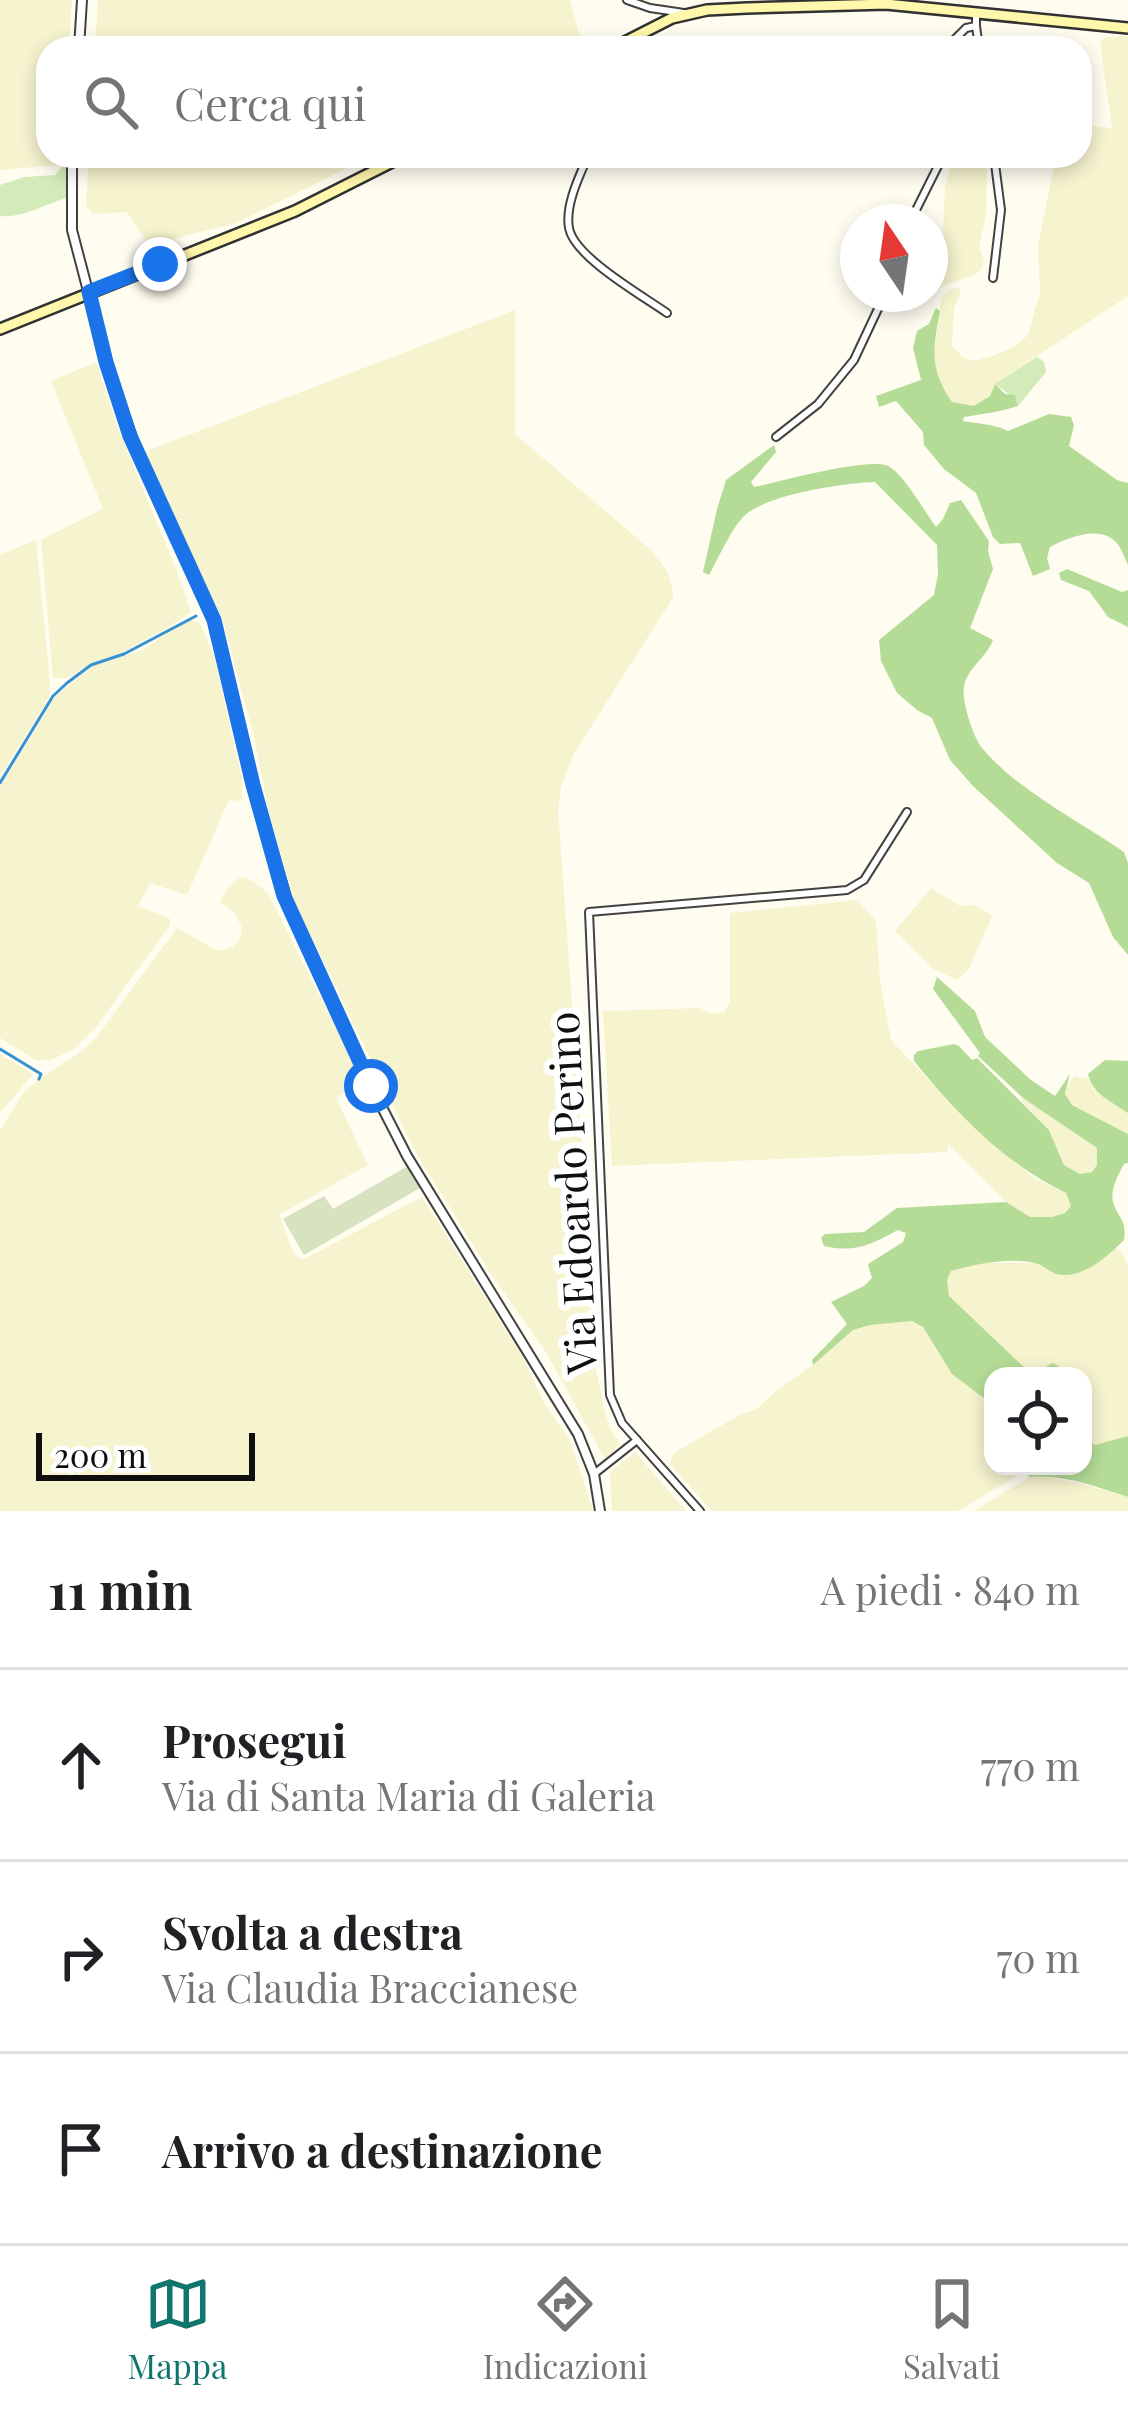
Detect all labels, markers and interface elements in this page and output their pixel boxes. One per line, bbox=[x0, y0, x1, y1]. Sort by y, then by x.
search box bbox=[36, 36, 1092, 168]
icon: search bbox=[78, 69, 144, 135]
text: Cerca qui bbox=[174, 72, 366, 132]
north arrow bbox=[840, 204, 948, 312]
route end bbox=[133, 237, 187, 291]
street label: Via Edoardo Perino bbox=[534, 1011, 609, 1376]
route start bbox=[344, 1059, 398, 1113]
map controls bbox=[984, 1367, 1092, 1475]
button: locate bbox=[984, 1367, 1092, 1475]
scale bar bbox=[36, 1427, 255, 1480]
text: 200 m bbox=[54, 1432, 147, 1476]
text: 11 min bbox=[48, 1555, 192, 1623]
text: A piedi · 840 m bbox=[821, 1563, 1080, 1615]
text: Prosegui bbox=[162, 1709, 346, 1769]
icon: ahead bbox=[48, 1732, 114, 1798]
text: 770 m bbox=[981, 1739, 1080, 1791]
text: Via di Santa Maria di Galeria bbox=[162, 1769, 655, 1821]
text: Svolta a destra bbox=[162, 1901, 463, 1961]
icon: right bbox=[48, 1924, 114, 1990]
text: 70 m bbox=[996, 1931, 1080, 1983]
text: Via Claudia Braccianese bbox=[162, 1961, 578, 2013]
icon: arrive bbox=[48, 2116, 114, 2182]
text: Arrivo a destinazione bbox=[162, 2119, 602, 2179]
tab: Mappa bbox=[128, 2271, 227, 2387]
tab: Indicazioni bbox=[483, 2271, 648, 2387]
tab: Salvati bbox=[903, 2271, 1000, 2387]

